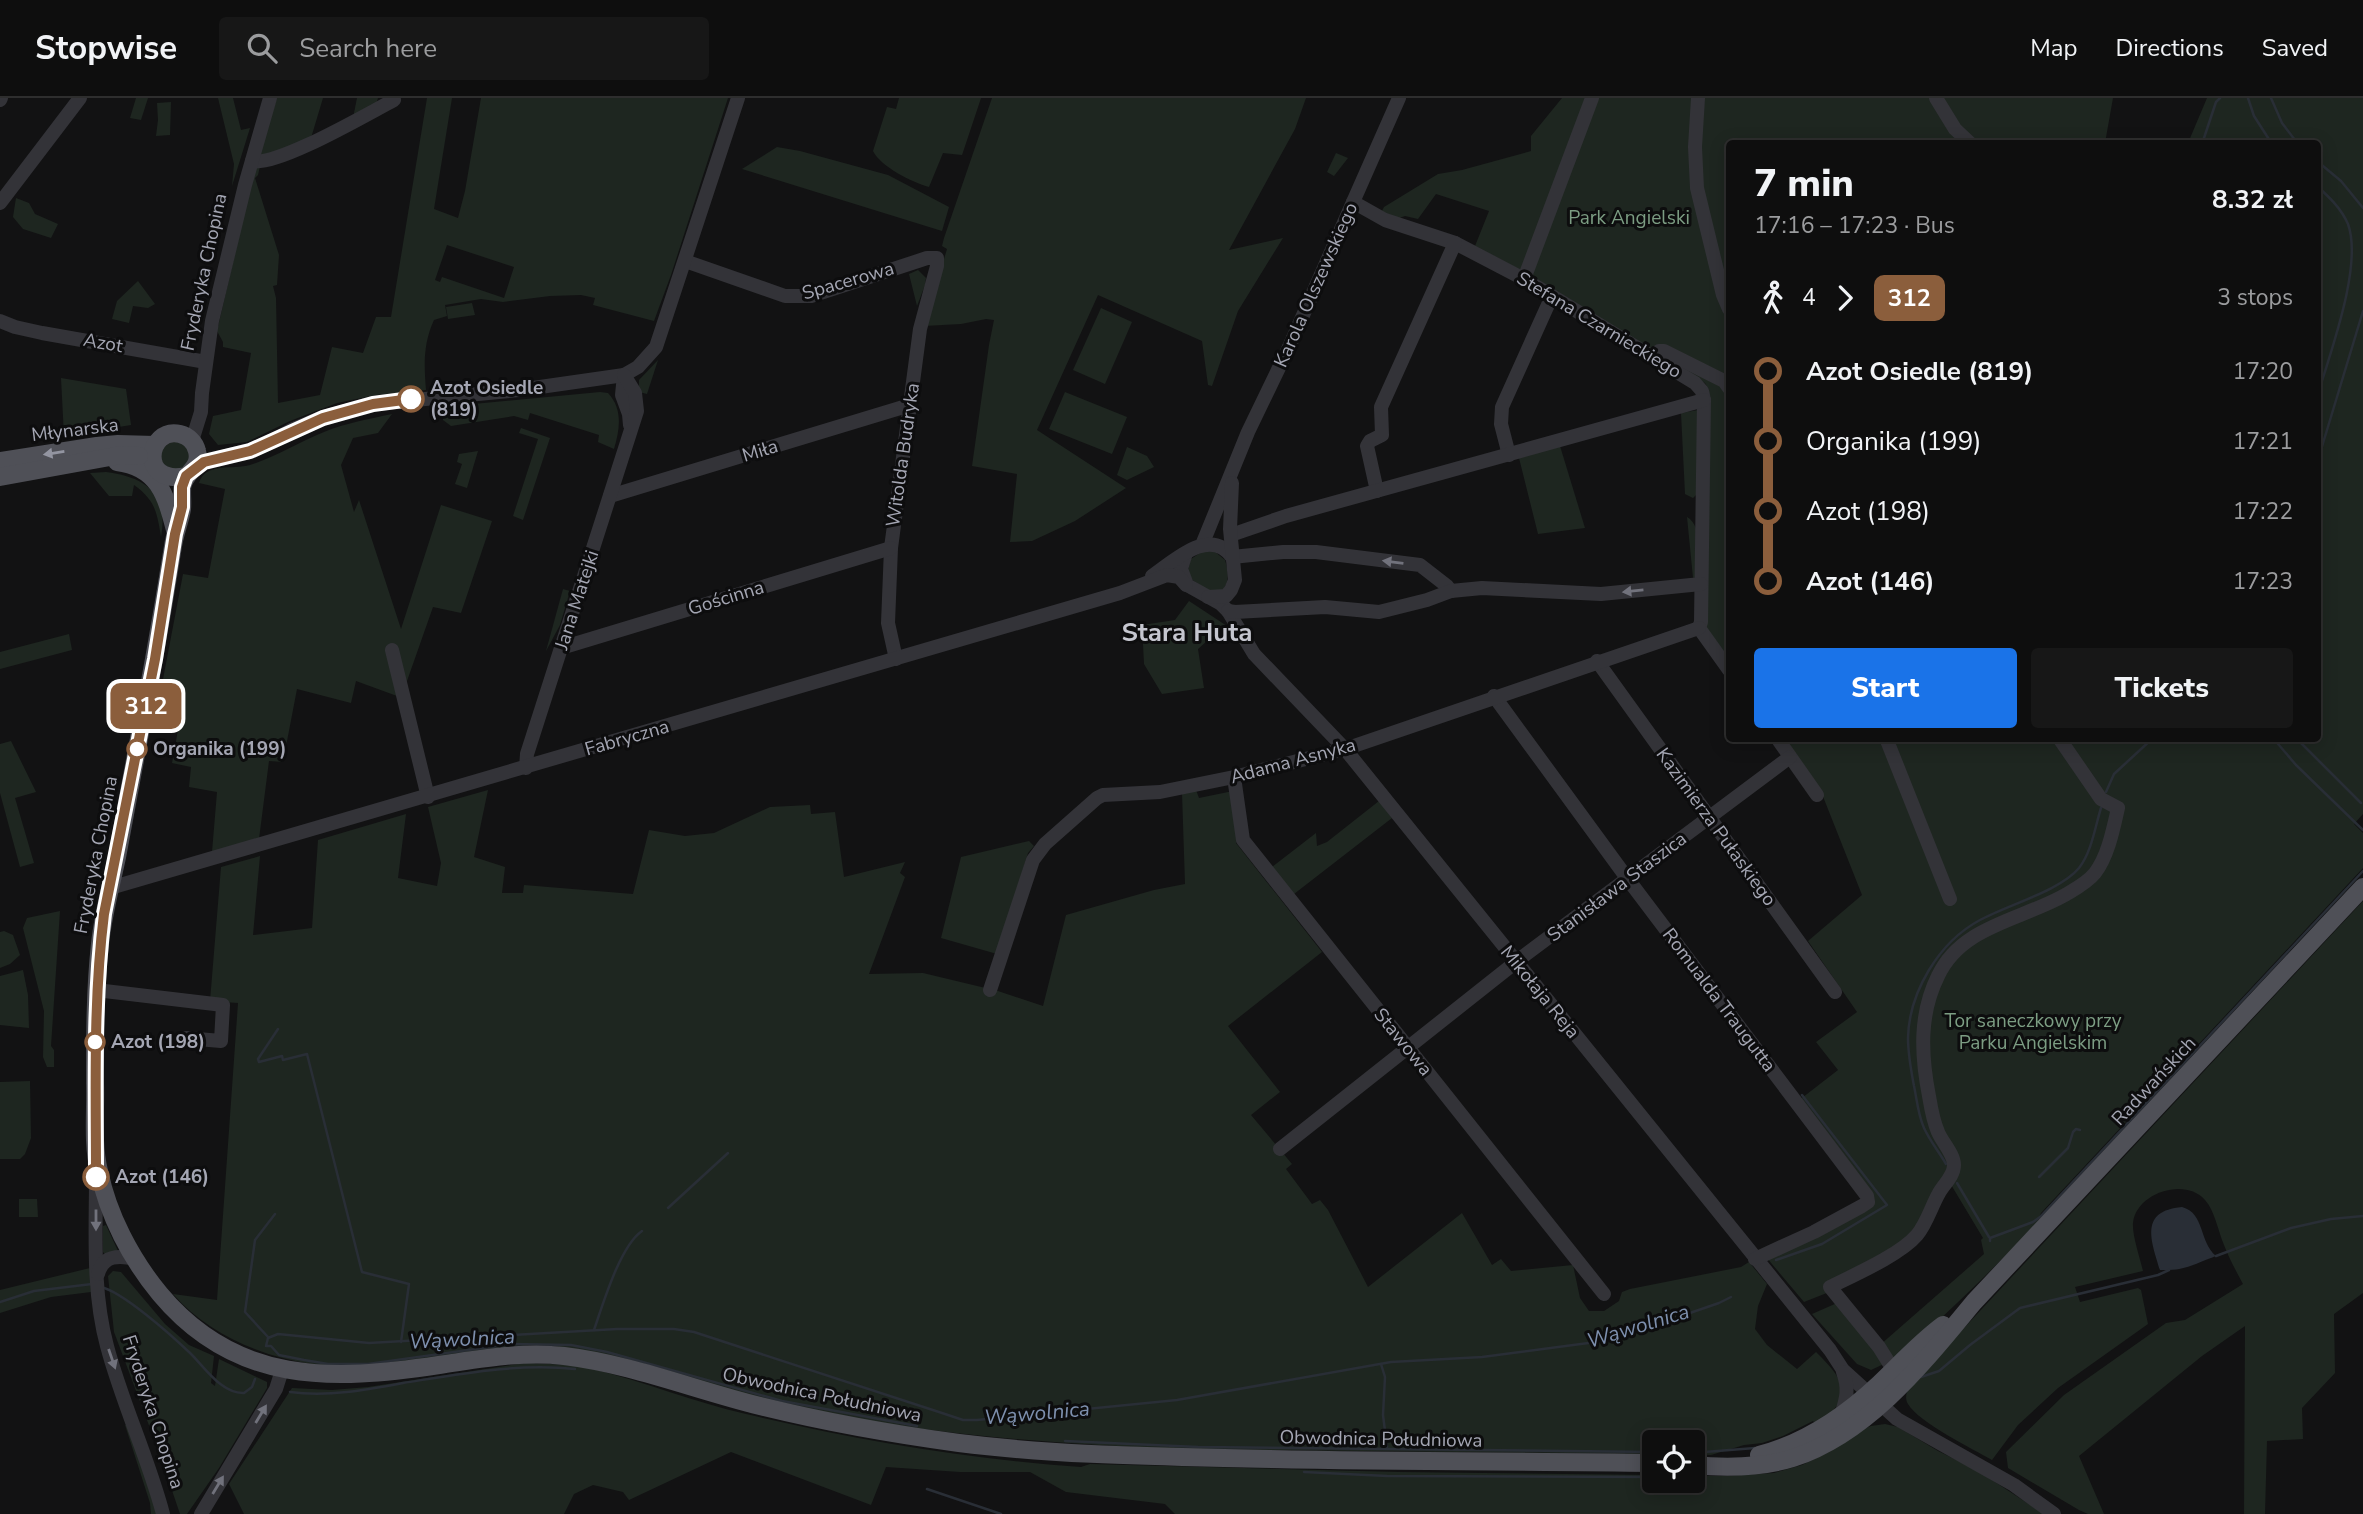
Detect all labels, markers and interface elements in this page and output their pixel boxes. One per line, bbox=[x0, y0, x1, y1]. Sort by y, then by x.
search box bbox=[219, 17, 709, 80]
text: Stopwise bbox=[35, 26, 177, 71]
icon: search bbox=[243, 29, 281, 67]
text: Search here bbox=[299, 31, 437, 66]
text: Map bbox=[2030, 32, 2077, 64]
text: Directions bbox=[2115, 32, 2224, 64]
text: Saved bbox=[2262, 32, 2328, 64]
text: 7 min bbox=[1754, 158, 1854, 209]
text: 8.32 zł bbox=[2212, 182, 2293, 217]
street label: Fryderyka Chopina bbox=[175, 191, 233, 353]
street label: Karola Olszewskiego bbox=[1268, 198, 1364, 372]
park label: Park Angielski bbox=[1568, 205, 1690, 231]
text: 17:16 – 17:23 · Bus bbox=[1754, 210, 1955, 241]
street label: Spacerowa bbox=[799, 255, 897, 307]
street label: Stefana Czarnieckiego bbox=[1512, 265, 1686, 385]
icon: walk bbox=[1754, 279, 1792, 317]
icon: forward bbox=[1826, 279, 1864, 317]
text: 4 bbox=[1802, 282, 1816, 313]
text: 312 bbox=[1888, 282, 1931, 314]
text: 3 stops bbox=[2217, 282, 2293, 313]
street label: Azot bbox=[81, 327, 125, 359]
text: Azot Osiedle (819) bbox=[1806, 354, 2033, 389]
text: 17:20 bbox=[2233, 356, 2293, 387]
place label: Azot Osiedle (819) bbox=[430, 375, 543, 423]
street label: Witolda Budryka bbox=[880, 381, 926, 529]
marker: Azot Osiedle (819) bbox=[398, 386, 424, 412]
street label: Młynarska bbox=[30, 412, 120, 448]
text: Organika (199) bbox=[1806, 424, 1982, 459]
text: 17:21 bbox=[2233, 426, 2293, 457]
street label: Miła bbox=[739, 433, 781, 469]
one-way arrow bbox=[43, 448, 65, 459]
text: Azot (198) bbox=[1806, 494, 1930, 529]
text: 17:22 bbox=[2233, 496, 2293, 527]
street label: Jana Matejki bbox=[548, 547, 605, 654]
one-way arrow bbox=[1381, 556, 1403, 567]
text: Azot (146) bbox=[1806, 564, 1935, 599]
text: 17:23 bbox=[2233, 566, 2293, 597]
street label: Gościnna bbox=[685, 574, 767, 622]
one-way arrow bbox=[1622, 586, 1644, 597]
district label: Stara Huta bbox=[1121, 615, 1253, 650]
button: Start bbox=[1754, 648, 2017, 728]
button: Tickets bbox=[2031, 648, 2293, 728]
line badge: 312 bbox=[106, 683, 186, 729]
text: 312 bbox=[124, 690, 168, 722]
street label: Fabryczna bbox=[582, 714, 672, 762]
street label: Adama Asnyka bbox=[1227, 732, 1359, 790]
place label: Organika (199) bbox=[153, 736, 286, 762]
marker: Organika (199) bbox=[127, 739, 147, 759]
street label: Kazimierza Pułaskiego bbox=[1650, 743, 1782, 911]
street label: Fryderyka Chopina bbox=[68, 774, 124, 936]
street label: Stanisława Staszica bbox=[1542, 826, 1692, 948]
street label: Romualda Traugutta bbox=[1656, 923, 1782, 1077]
street label: Mikołaja Reja bbox=[1494, 940, 1586, 1044]
street label: Stawowa bbox=[1368, 1003, 1438, 1081]
park label: Tor saneczkowy przy Parku Angielskim bbox=[1945, 1008, 2122, 1056]
place label: Azot (198) bbox=[111, 1029, 205, 1055]
street label: Radwańskich bbox=[2106, 1031, 2202, 1131]
marker: Azot (198) bbox=[85, 1032, 105, 1052]
marker: Azot (146) bbox=[83, 1164, 109, 1190]
place label: Azot (146) bbox=[115, 1164, 209, 1190]
one-way arrow bbox=[90, 1209, 102, 1231]
water label: Wąwolnica bbox=[1583, 1297, 1693, 1355]
water label: Wąwolnica bbox=[408, 1322, 516, 1356]
street label: Fryderyka Chopina bbox=[116, 1332, 190, 1492]
one-way arrow bbox=[106, 1349, 117, 1370]
street label: Obwodnica Południowa bbox=[720, 1361, 924, 1429]
water label: Wąwolnica bbox=[983, 1394, 1091, 1432]
one-way arrow bbox=[255, 1404, 268, 1423]
street label: Obwodnica Południowa bbox=[1279, 1424, 1483, 1454]
map controls bbox=[1642, 1430, 1705, 1493]
button: locate bbox=[1642, 1430, 1705, 1493]
one-way arrow bbox=[212, 1475, 225, 1494]

